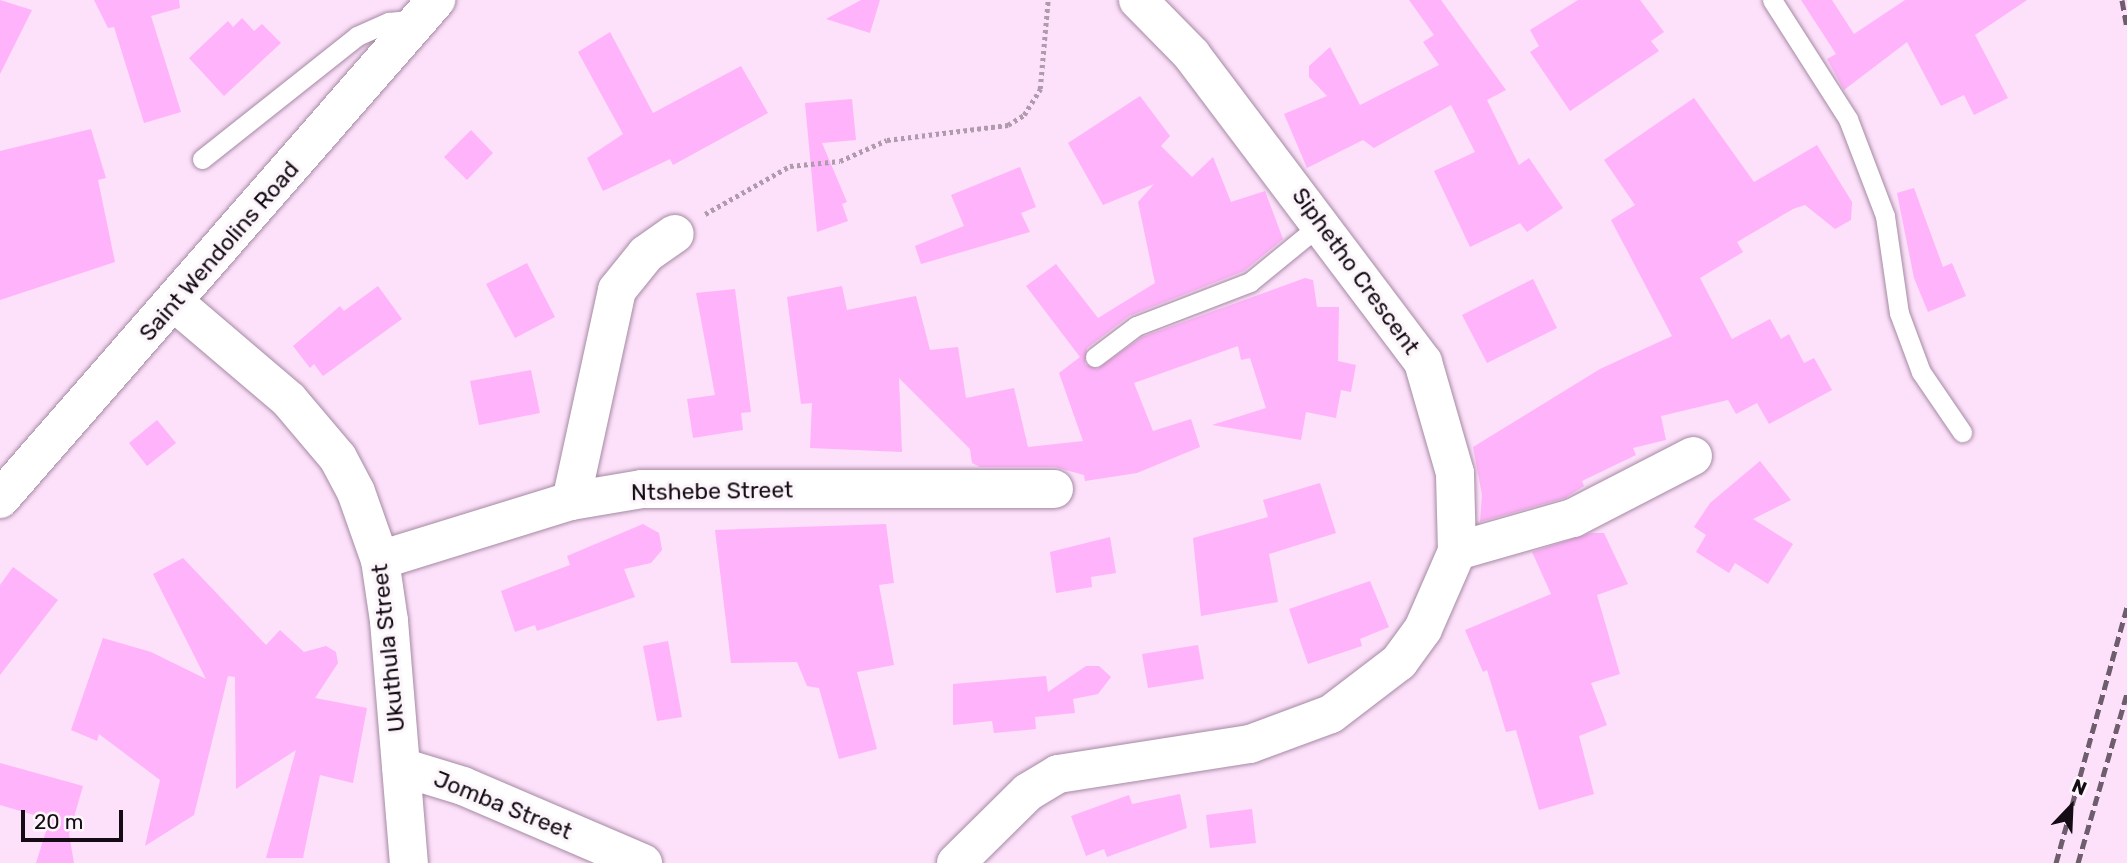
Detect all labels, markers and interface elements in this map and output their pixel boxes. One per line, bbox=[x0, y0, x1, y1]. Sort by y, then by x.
street label: Saint Wendolins Road bbox=[133, 155, 305, 347]
street label: Siphetho Crescent bbox=[1286, 182, 1426, 360]
street label: Ntshebe Street bbox=[631, 476, 793, 506]
street label: Ukuthula Street bbox=[365, 562, 411, 734]
street label: Jomba Street bbox=[430, 765, 576, 845]
north arrow bbox=[2036, 772, 2106, 842]
text: N bbox=[2069, 774, 2090, 800]
scale bar bbox=[24, 796, 126, 840]
text: 20 m bbox=[34, 809, 83, 834]

